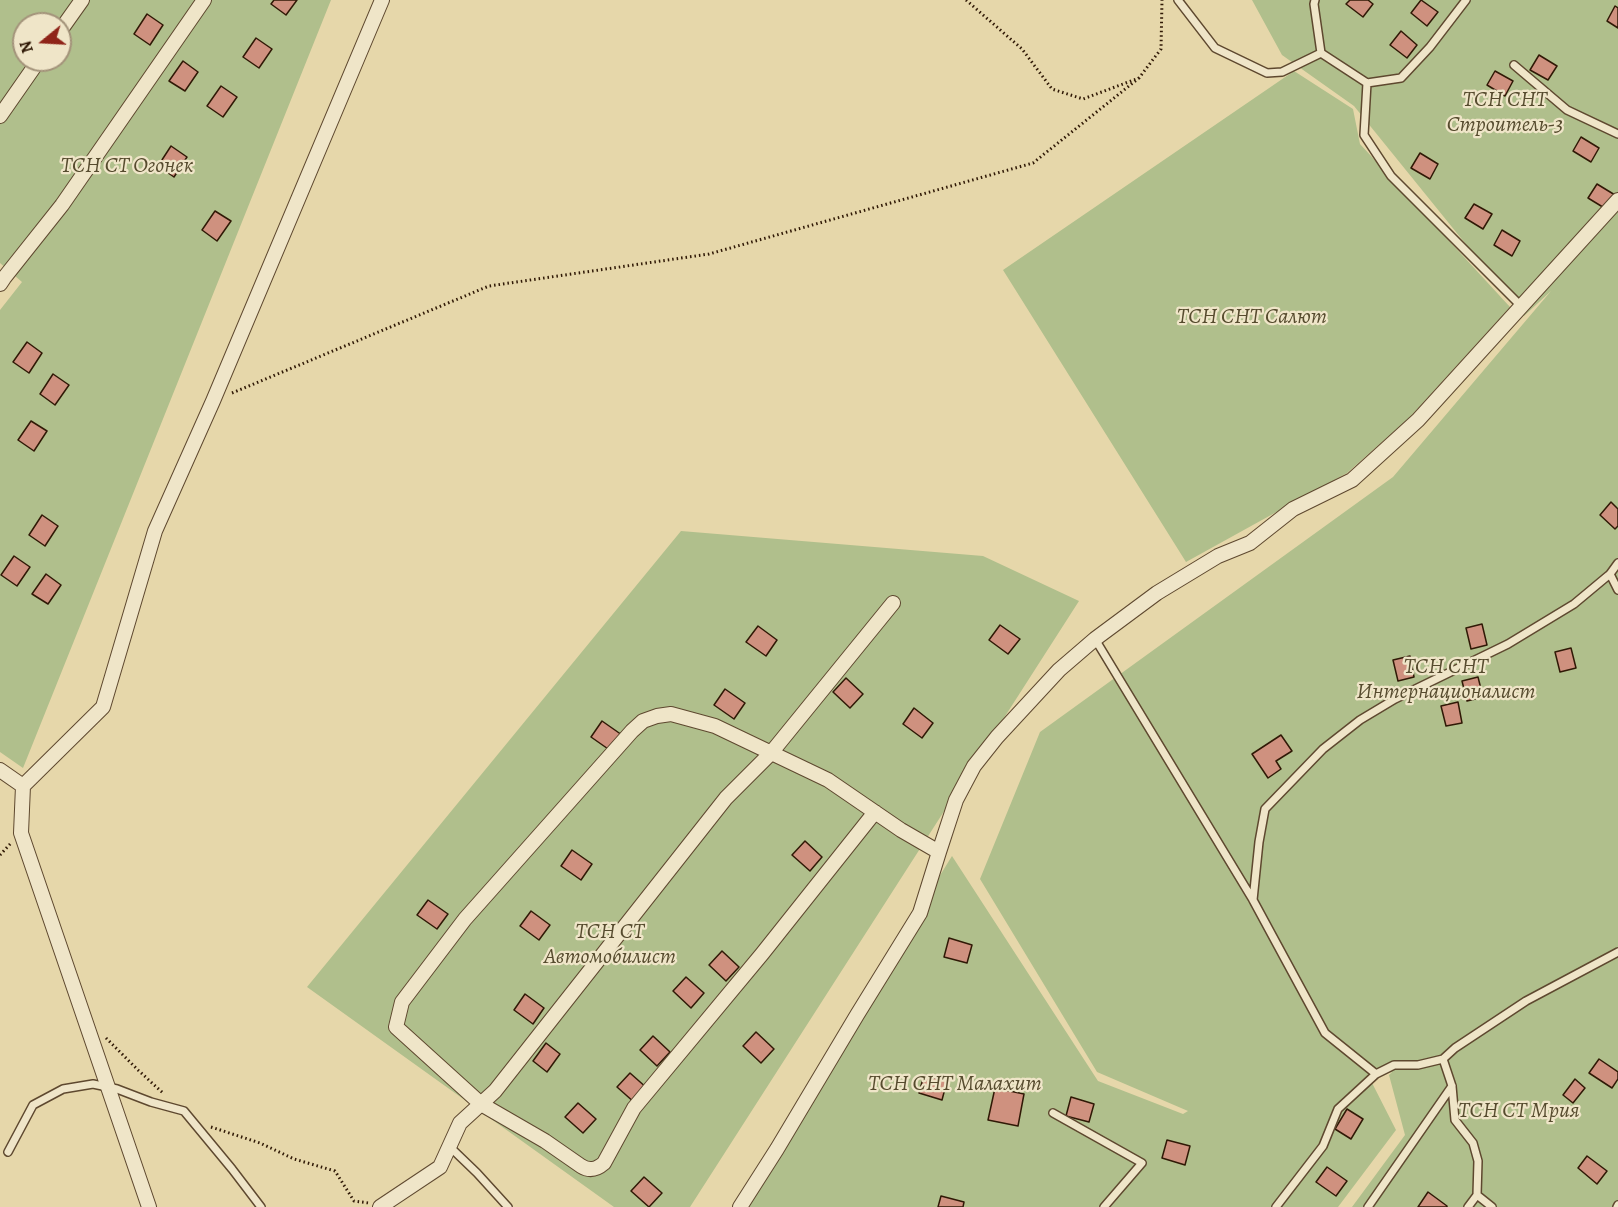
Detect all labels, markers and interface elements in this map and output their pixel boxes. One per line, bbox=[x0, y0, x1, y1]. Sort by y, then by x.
north arrow bbox=[12, 12, 72, 72]
text: N bbox=[15, 38, 39, 56]
park label: ТСН СНТ Строитель-3 bbox=[1447, 88, 1563, 140]
park label: ТСН СТ Огонек bbox=[61, 154, 193, 180]
park label: ТСН СНТ Салют bbox=[1177, 305, 1327, 331]
park label: ТСН СНТ Интернационалист bbox=[1357, 655, 1535, 706]
park label: ТСН СТ Автомобилист bbox=[544, 920, 676, 972]
park label: ТСН СНТ Малахит bbox=[868, 1072, 1042, 1098]
park label: ТСН СТ Мрия bbox=[1458, 1099, 1580, 1125]

